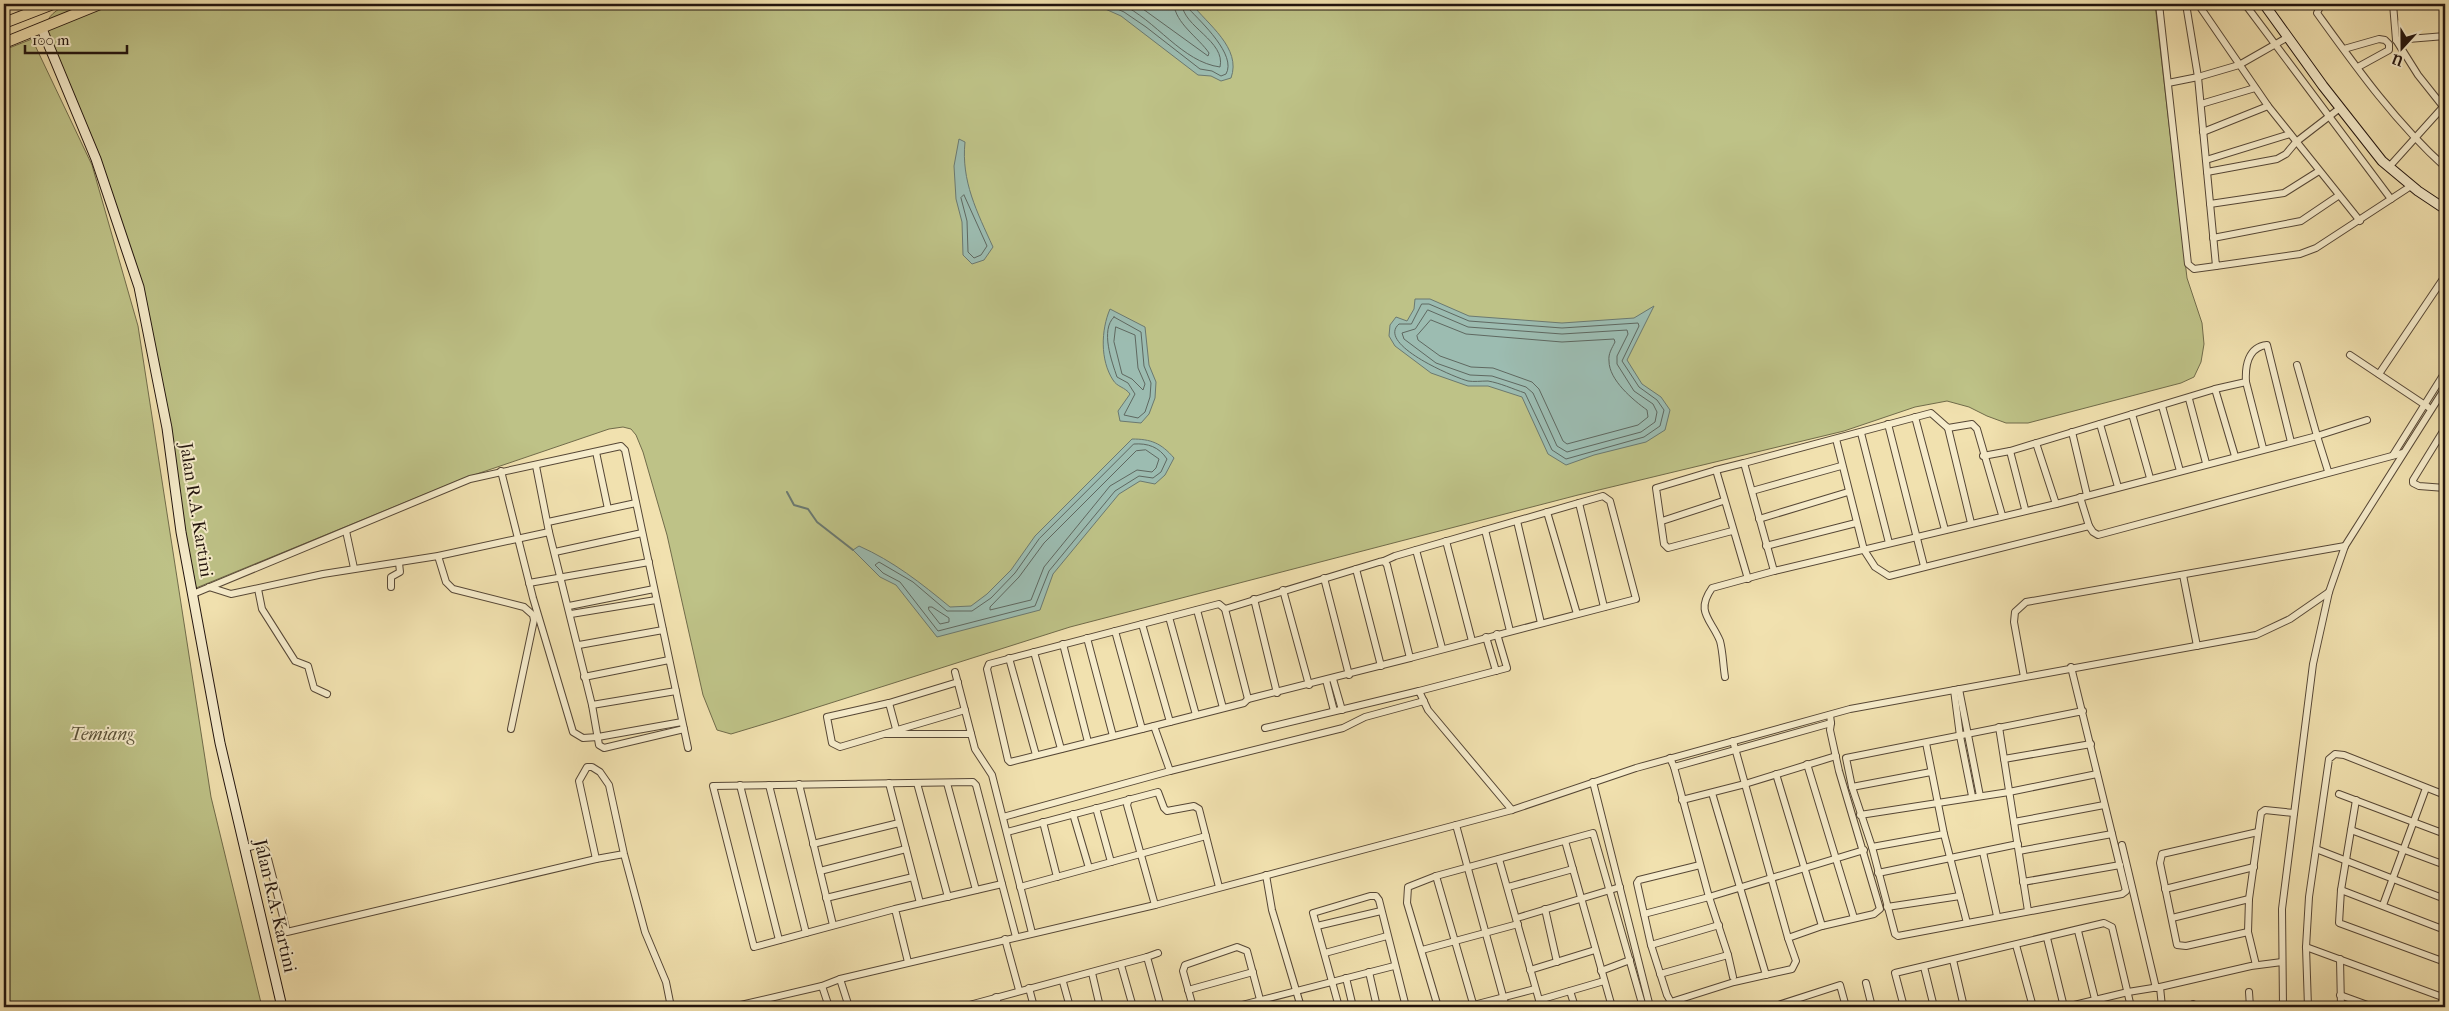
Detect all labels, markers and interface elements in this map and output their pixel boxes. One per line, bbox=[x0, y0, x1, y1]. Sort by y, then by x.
scale bar bbox=[25, 22, 128, 54]
north arrow bbox=[2376, 22, 2426, 72]
text: 100 m bbox=[32, 31, 70, 49]
text: U bbox=[2389, 50, 2407, 70]
street label: Jalan R.A. Kartini bbox=[175, 439, 217, 579]
park label: Temiang bbox=[70, 724, 135, 745]
street label: Jalan R.A. Kartini bbox=[249, 835, 301, 975]

